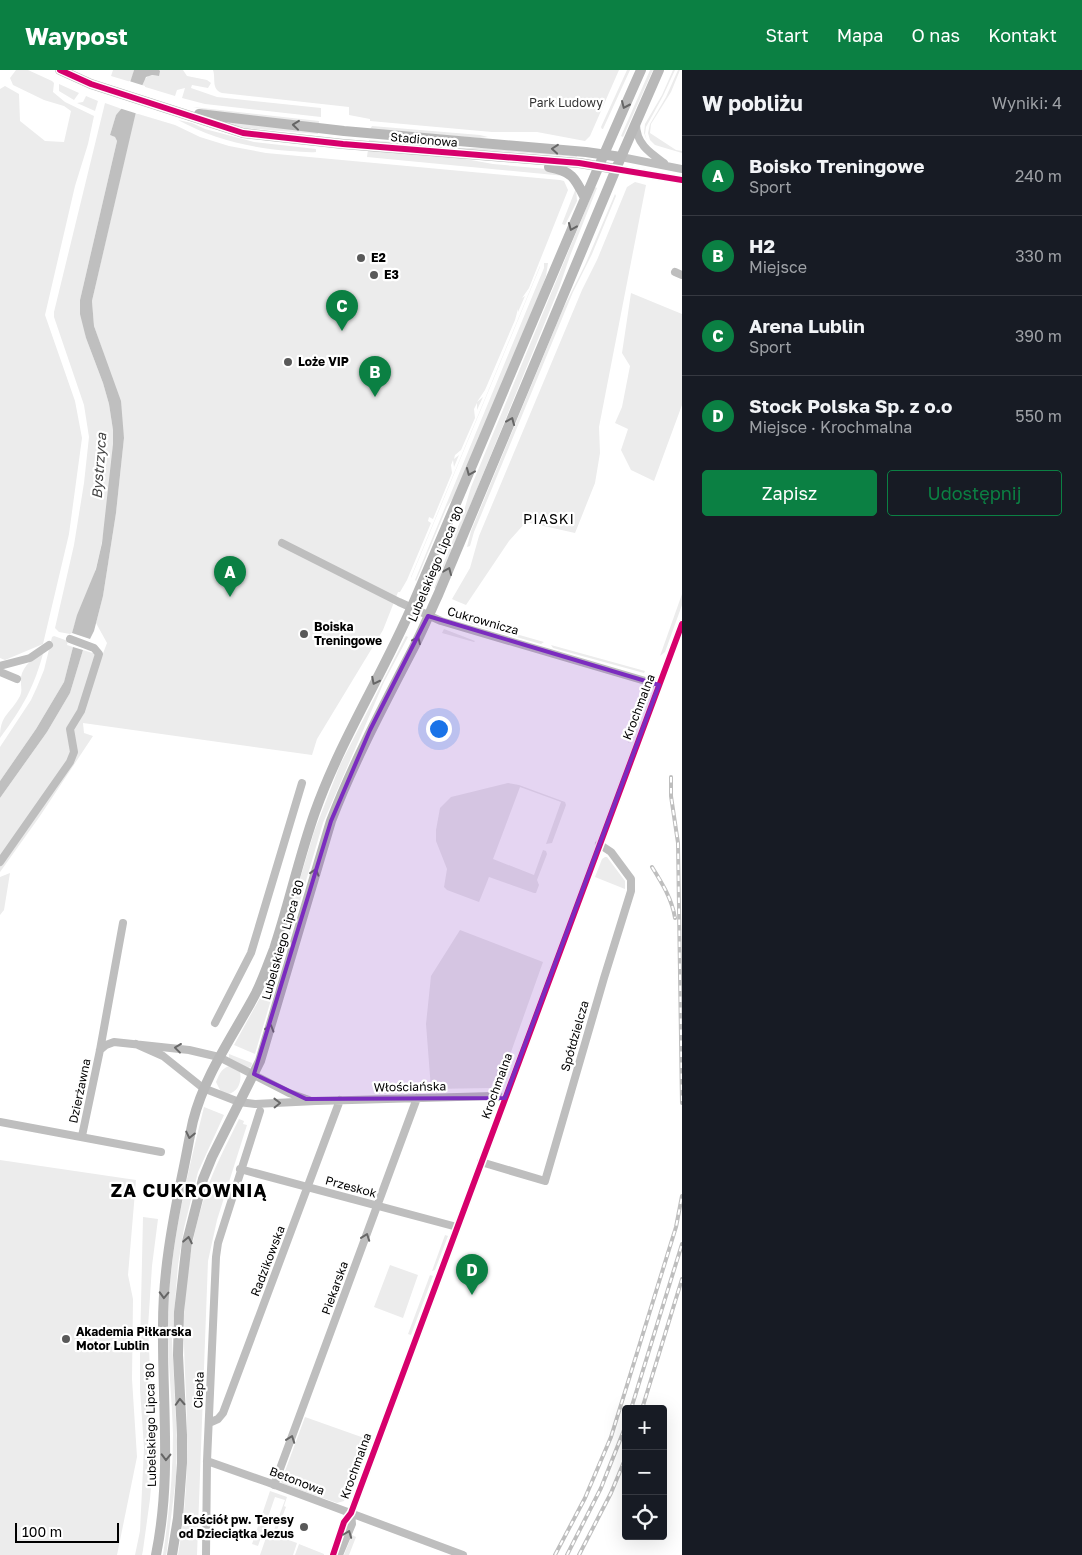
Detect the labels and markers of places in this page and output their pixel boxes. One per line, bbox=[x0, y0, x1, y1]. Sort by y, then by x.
place label: E2 bbox=[371, 250, 386, 265]
marker: E2 bbox=[355, 252, 367, 264]
place label: E3 bbox=[384, 267, 399, 282]
marker: E3 bbox=[368, 269, 380, 281]
pin: C bbox=[326, 290, 358, 331]
place label: Loże VIP bbox=[298, 354, 349, 369]
marker: Loże VIP bbox=[282, 356, 294, 368]
pin: B bbox=[359, 356, 391, 397]
pin: A bbox=[214, 556, 246, 597]
place label: Boiska Treningowe bbox=[314, 619, 382, 648]
marker: Boiska Treningowe bbox=[298, 628, 310, 640]
pin: D bbox=[456, 1254, 488, 1295]
place label: Akademia Piłkarska Motor Lublin bbox=[76, 1324, 191, 1353]
marker: Akademia Piłkarska Motor Lublin bbox=[60, 1333, 72, 1345]
place label: Kościół pw. Teresy od Dzieciątka Jezus bbox=[179, 1512, 295, 1541]
marker: Kościół pw. Teresy od Dzieciątka Jezus bbox=[298, 1521, 310, 1533]

